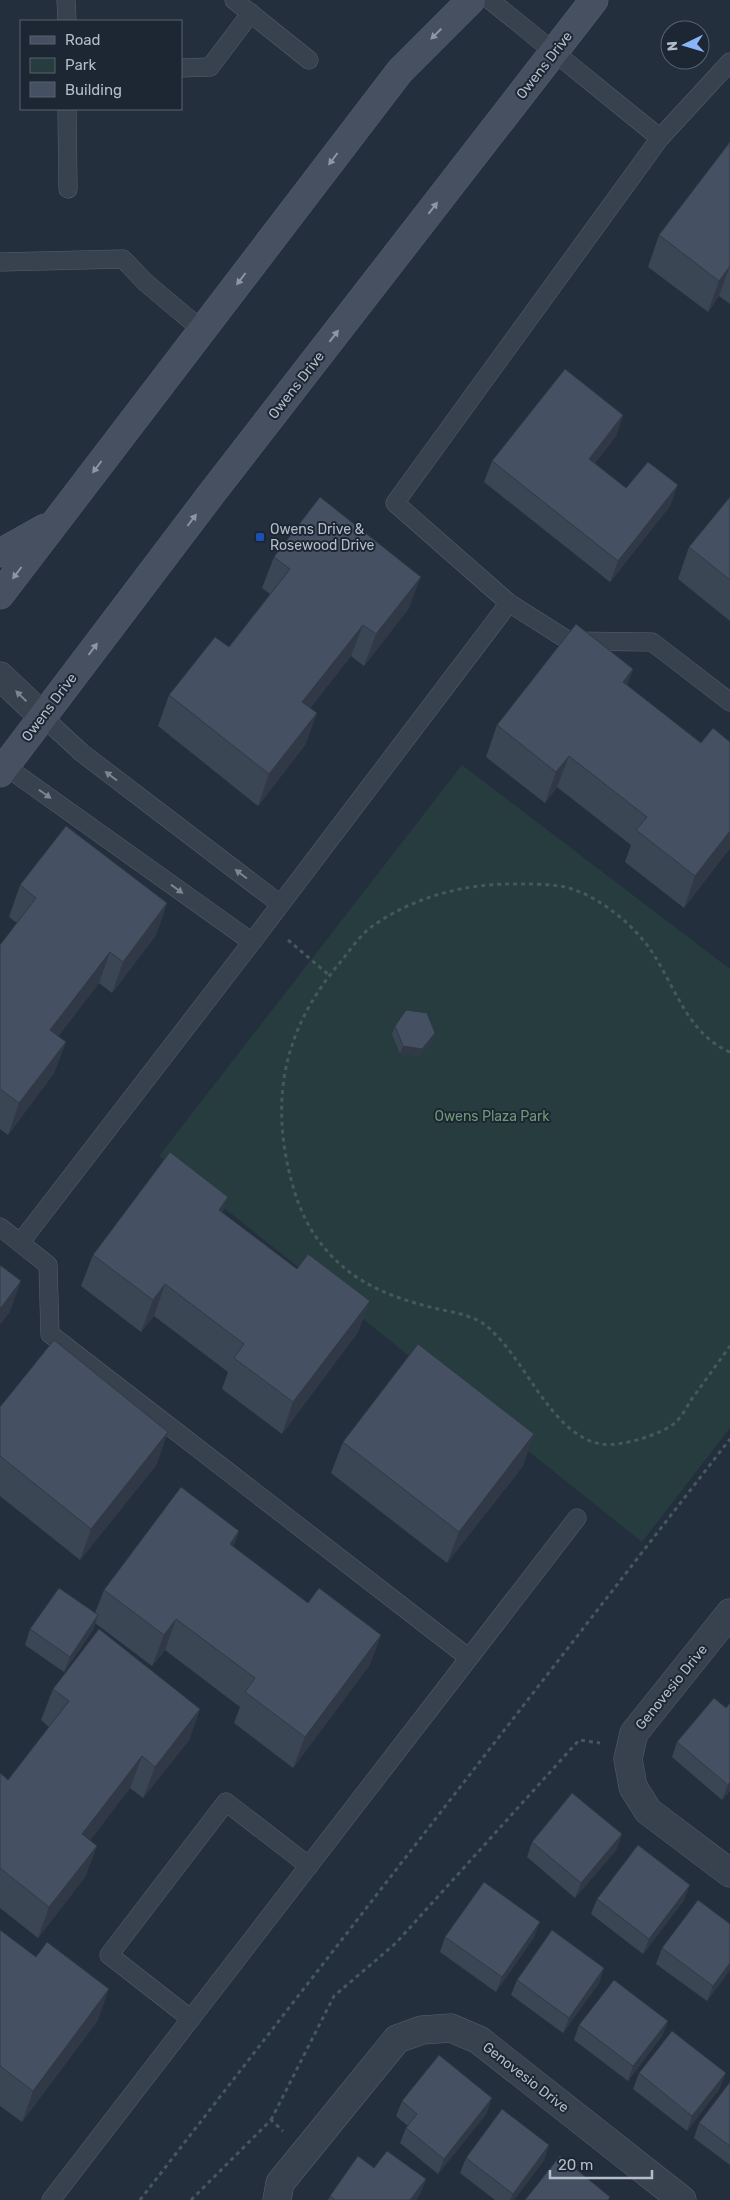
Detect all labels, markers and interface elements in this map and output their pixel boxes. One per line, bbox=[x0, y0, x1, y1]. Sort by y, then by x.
legend bbox=[20, 20, 182, 110]
north arrow bbox=[660, 20, 710, 70]
one-way arrow bbox=[431, 28, 443, 40]
street label: Owens Drive bbox=[513, 28, 576, 102]
text: Road bbox=[65, 31, 101, 49]
text: N bbox=[664, 40, 681, 52]
text: Park bbox=[65, 56, 96, 74]
text: Building bbox=[65, 81, 122, 99]
one-way arrow bbox=[327, 152, 338, 165]
one-way arrow bbox=[428, 202, 439, 215]
one-way arrow bbox=[235, 272, 246, 285]
one-way arrow bbox=[328, 330, 339, 343]
street label: Owens Drive bbox=[265, 348, 328, 422]
one-way arrow bbox=[92, 460, 103, 473]
one-way arrow bbox=[186, 514, 197, 527]
place label: Owens Drive & Rosewood Drive bbox=[270, 521, 375, 554]
marker: Owens Drive & Rosewood Drive bbox=[254, 531, 266, 543]
one-way arrow bbox=[12, 566, 22, 580]
one-way arrow bbox=[87, 643, 98, 656]
street label: Owens Drive bbox=[18, 670, 81, 745]
one-way arrow bbox=[15, 690, 27, 702]
one-way arrow bbox=[104, 771, 118, 781]
one-way arrow bbox=[38, 789, 52, 799]
one-way arrow bbox=[234, 869, 248, 879]
one-way arrow bbox=[170, 884, 184, 894]
park label: Owens Plaza Park bbox=[435, 1108, 550, 1125]
street label: Genovesio Drive bbox=[632, 1641, 711, 1733]
street label: Genovesio Drive bbox=[479, 2038, 572, 2116]
scale bar bbox=[550, 2148, 652, 2180]
text: 20 m bbox=[558, 2156, 593, 2174]

